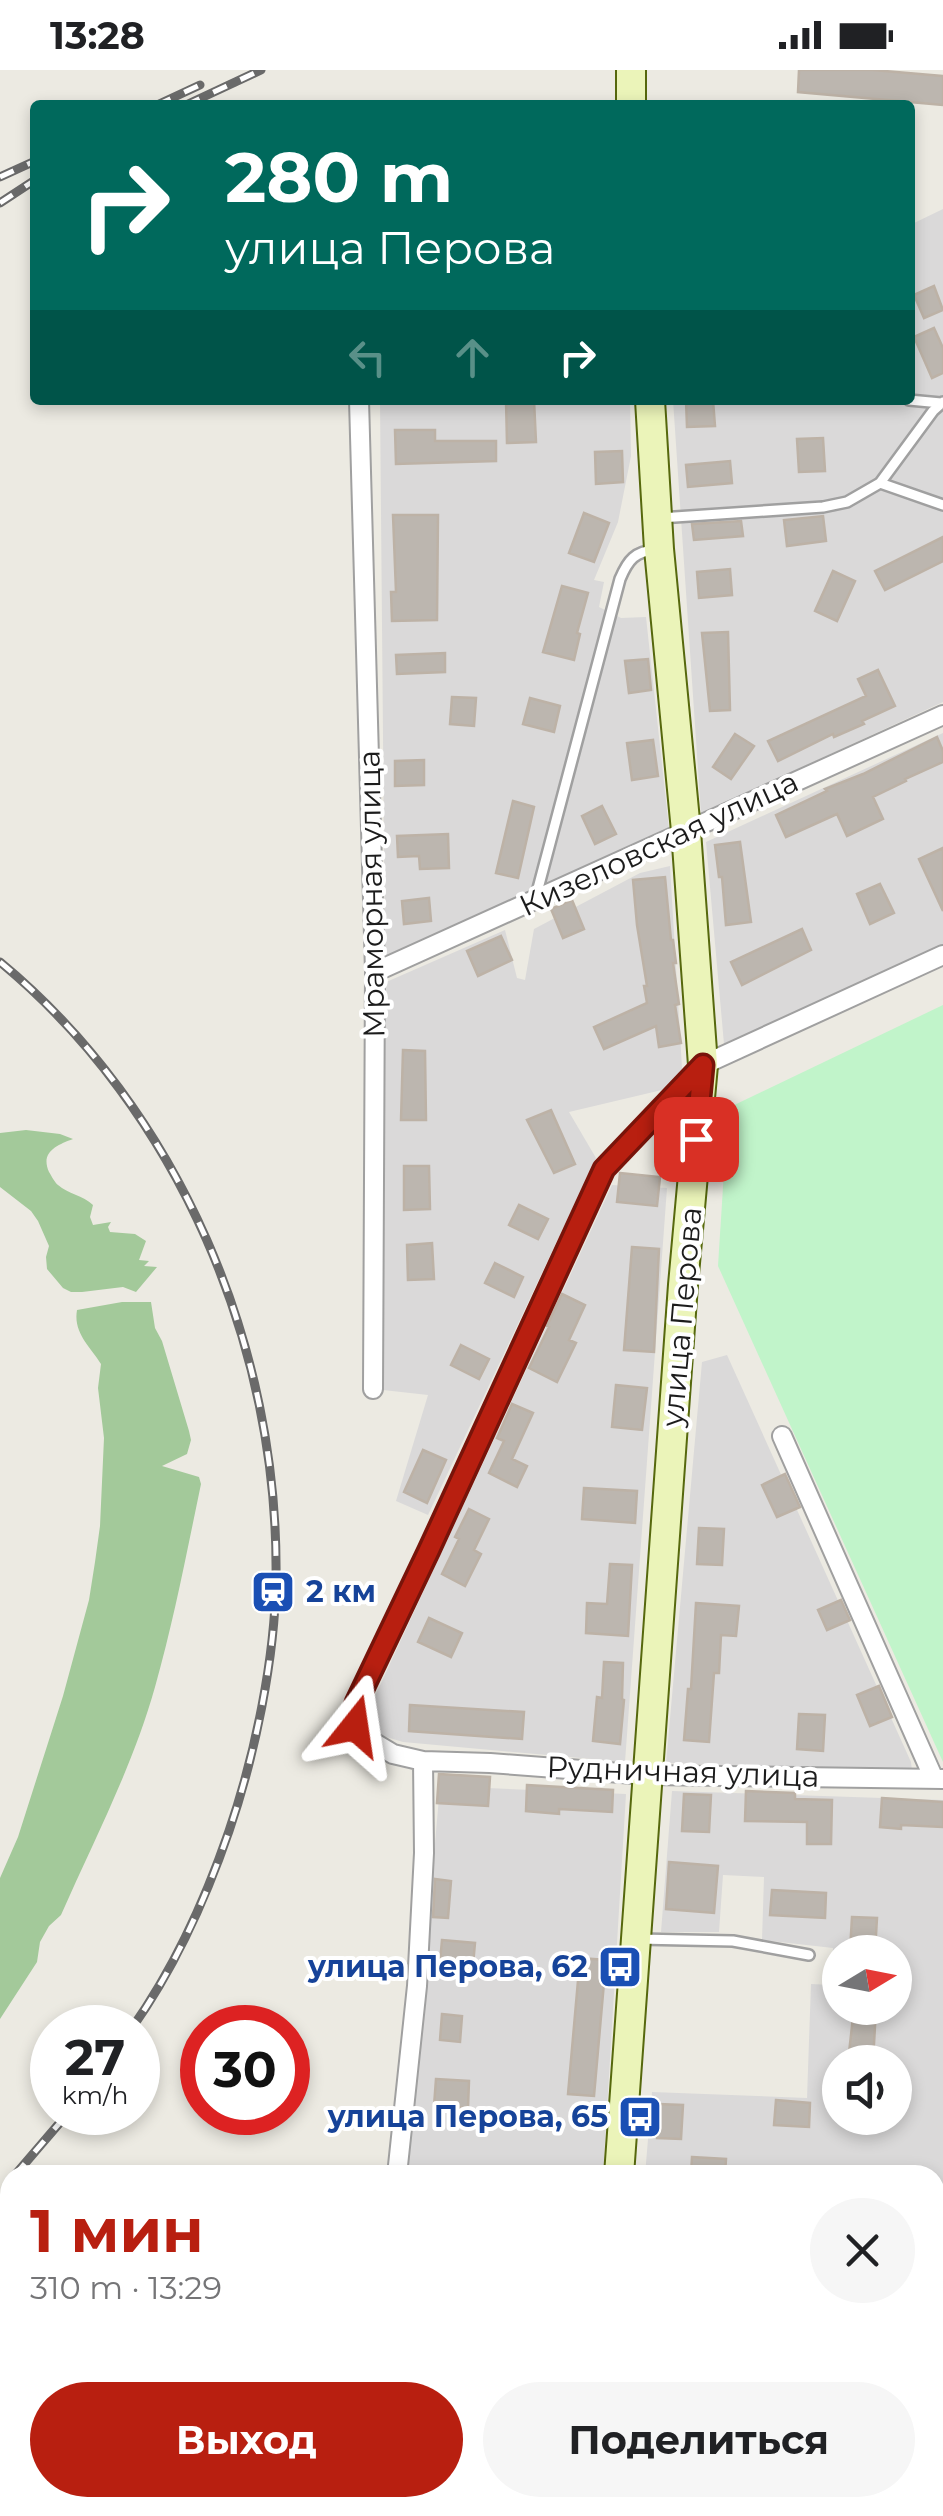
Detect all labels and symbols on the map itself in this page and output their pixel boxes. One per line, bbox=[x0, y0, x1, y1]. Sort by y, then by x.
street label: Мраморная улица bbox=[350, 750, 393, 1038]
street label: Кизеловская улица bbox=[514, 763, 804, 924]
pin bbox=[654, 1097, 739, 1182]
street label: улица Перова bbox=[653, 1206, 710, 1429]
station icon: 2 км bbox=[250, 1569, 296, 1615]
place label: 2 км bbox=[306, 1573, 376, 1610]
position arrow bbox=[303, 1674, 407, 1778]
street label: Рудничная улица bbox=[546, 1748, 820, 1795]
north arrow bbox=[822, 1935, 912, 2025]
bus stop icon: улица Перова, 62 bbox=[597, 1944, 643, 1990]
place label: улица Перова, 62 bbox=[307, 1948, 588, 1985]
speed limit sign: 30 bbox=[180, 2005, 310, 2135]
bus stop icon: улица Перова, 65 bbox=[617, 2094, 663, 2140]
place label: улица Перова, 65 bbox=[327, 2098, 608, 2135]

